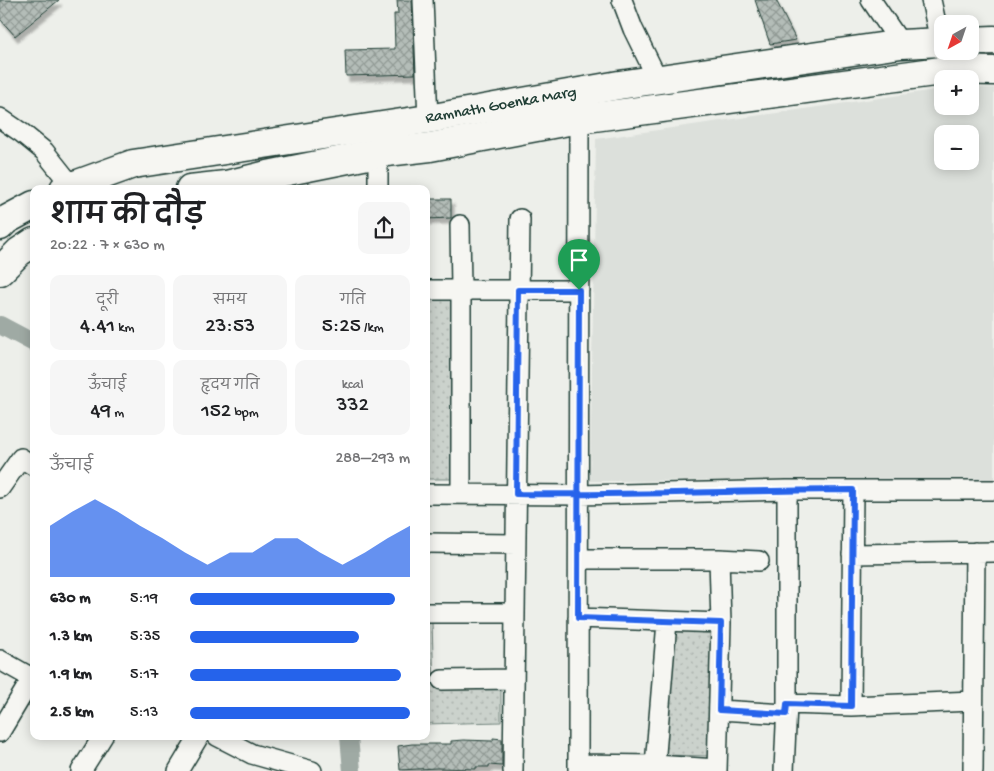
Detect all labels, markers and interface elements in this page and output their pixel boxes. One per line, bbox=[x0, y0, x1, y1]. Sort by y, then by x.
north arrow bbox=[934, 15, 979, 60]
map controls bbox=[934, 15, 979, 170]
button: + bbox=[934, 70, 979, 115]
street label: Ramnath Goenka Marg bbox=[424, 83, 578, 129]
button: − bbox=[934, 125, 979, 170]
text: शाम की दौड़ bbox=[50, 201, 204, 234]
button: share bbox=[358, 202, 410, 254]
text: 20:22 · 7 × 630 m bbox=[50, 237, 165, 256]
pin bbox=[558, 239, 600, 290]
icon: arrive bbox=[565, 246, 593, 274]
text: दूरी bbox=[96, 293, 118, 310]
text: समय bbox=[213, 293, 247, 310]
text: गति bbox=[340, 293, 365, 310]
text: 4.41 bbox=[80, 315, 115, 340]
text: 23:53 bbox=[205, 315, 255, 340]
text: 5:25 bbox=[322, 315, 361, 340]
text: km bbox=[115, 320, 135, 337]
text: /km bbox=[361, 320, 384, 337]
text: kcal bbox=[342, 377, 364, 394]
text: ऊँचाई bbox=[89, 378, 126, 395]
text: हृदय गति bbox=[200, 378, 260, 395]
text: 332 bbox=[337, 394, 369, 419]
text: 49 bbox=[90, 400, 111, 425]
text: 152 bbox=[201, 400, 231, 425]
text: m bbox=[111, 405, 124, 422]
text: bpm bbox=[231, 405, 259, 422]
text: 288–293 m bbox=[336, 450, 410, 469]
text: ऊँचाई bbox=[50, 458, 93, 477]
text: 630 m bbox=[50, 590, 91, 609]
text: 5:19 bbox=[130, 590, 158, 609]
text: 1.3 km bbox=[50, 628, 92, 647]
text: 5:35 bbox=[130, 628, 160, 647]
text: 1.9 km bbox=[50, 666, 92, 685]
text: 5:17 bbox=[130, 666, 158, 685]
text: 2.5 km bbox=[50, 704, 94, 723]
text: 5:13 bbox=[130, 704, 158, 723]

